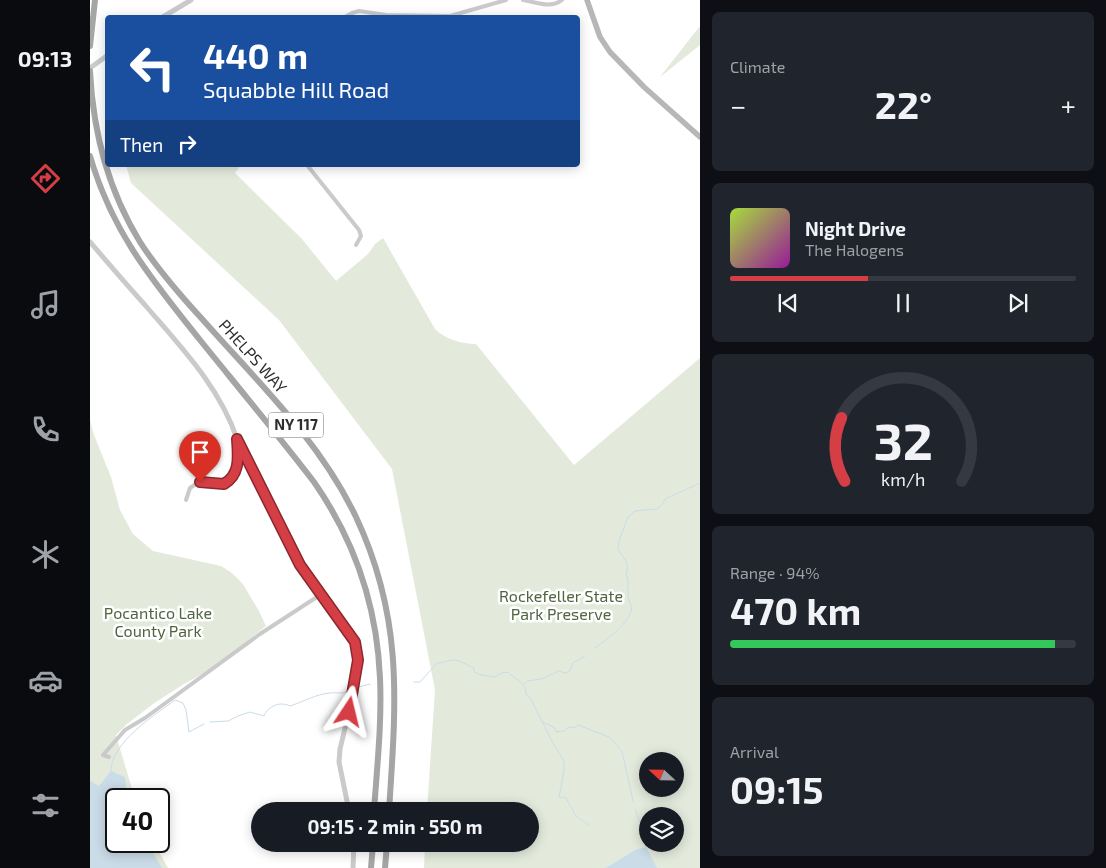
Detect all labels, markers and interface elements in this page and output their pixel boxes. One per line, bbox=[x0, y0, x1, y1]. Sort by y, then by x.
text: 440 m bbox=[203, 34, 308, 76]
icon: left bbox=[120, 35, 185, 100]
text: 09:13 bbox=[18, 45, 72, 71]
text: Climate bbox=[730, 57, 785, 76]
text: Squabble Hill Road bbox=[203, 76, 389, 102]
text: 22° bbox=[875, 81, 932, 127]
text: − bbox=[730, 88, 746, 122]
text: + bbox=[1061, 88, 1076, 122]
icon: right bbox=[173, 130, 201, 158]
text: Then bbox=[120, 133, 163, 156]
icon: directions bbox=[28, 161, 63, 196]
text: Night Drive bbox=[805, 217, 906, 240]
text: The Halogens bbox=[805, 240, 904, 259]
icon: music bbox=[28, 287, 63, 322]
icon: previous bbox=[774, 289, 802, 317]
icon: pause bbox=[889, 289, 917, 317]
icon: next bbox=[1004, 289, 1032, 317]
street label: PHELPS WAY bbox=[215, 315, 291, 396]
text: 32 bbox=[873, 408, 933, 470]
icon: phone bbox=[28, 412, 63, 447]
road number: NY 117 bbox=[268, 412, 324, 438]
pin bbox=[179, 431, 221, 482]
icon: arrive bbox=[186, 438, 214, 466]
text: km/h bbox=[881, 468, 925, 490]
icon: climate bbox=[28, 537, 63, 572]
text: Range · 94% bbox=[730, 563, 820, 582]
park label: Rockefeller State Park Preserve bbox=[499, 586, 623, 623]
text: 470 km bbox=[730, 587, 861, 633]
park label: Pocantico Lake County Park bbox=[104, 603, 212, 640]
icon: car bbox=[28, 663, 63, 698]
position arrow bbox=[322, 685, 374, 737]
text: Arrival bbox=[730, 742, 779, 761]
north arrow bbox=[639, 752, 684, 798]
map controls bbox=[639, 752, 684, 852]
text: 09:15 bbox=[730, 766, 824, 812]
icon: filters bbox=[28, 788, 63, 823]
speed limit sign: 40 bbox=[105, 788, 170, 853]
button: layers bbox=[639, 807, 684, 852]
text: 09:15 · 2 min · 550 m bbox=[307, 815, 483, 838]

